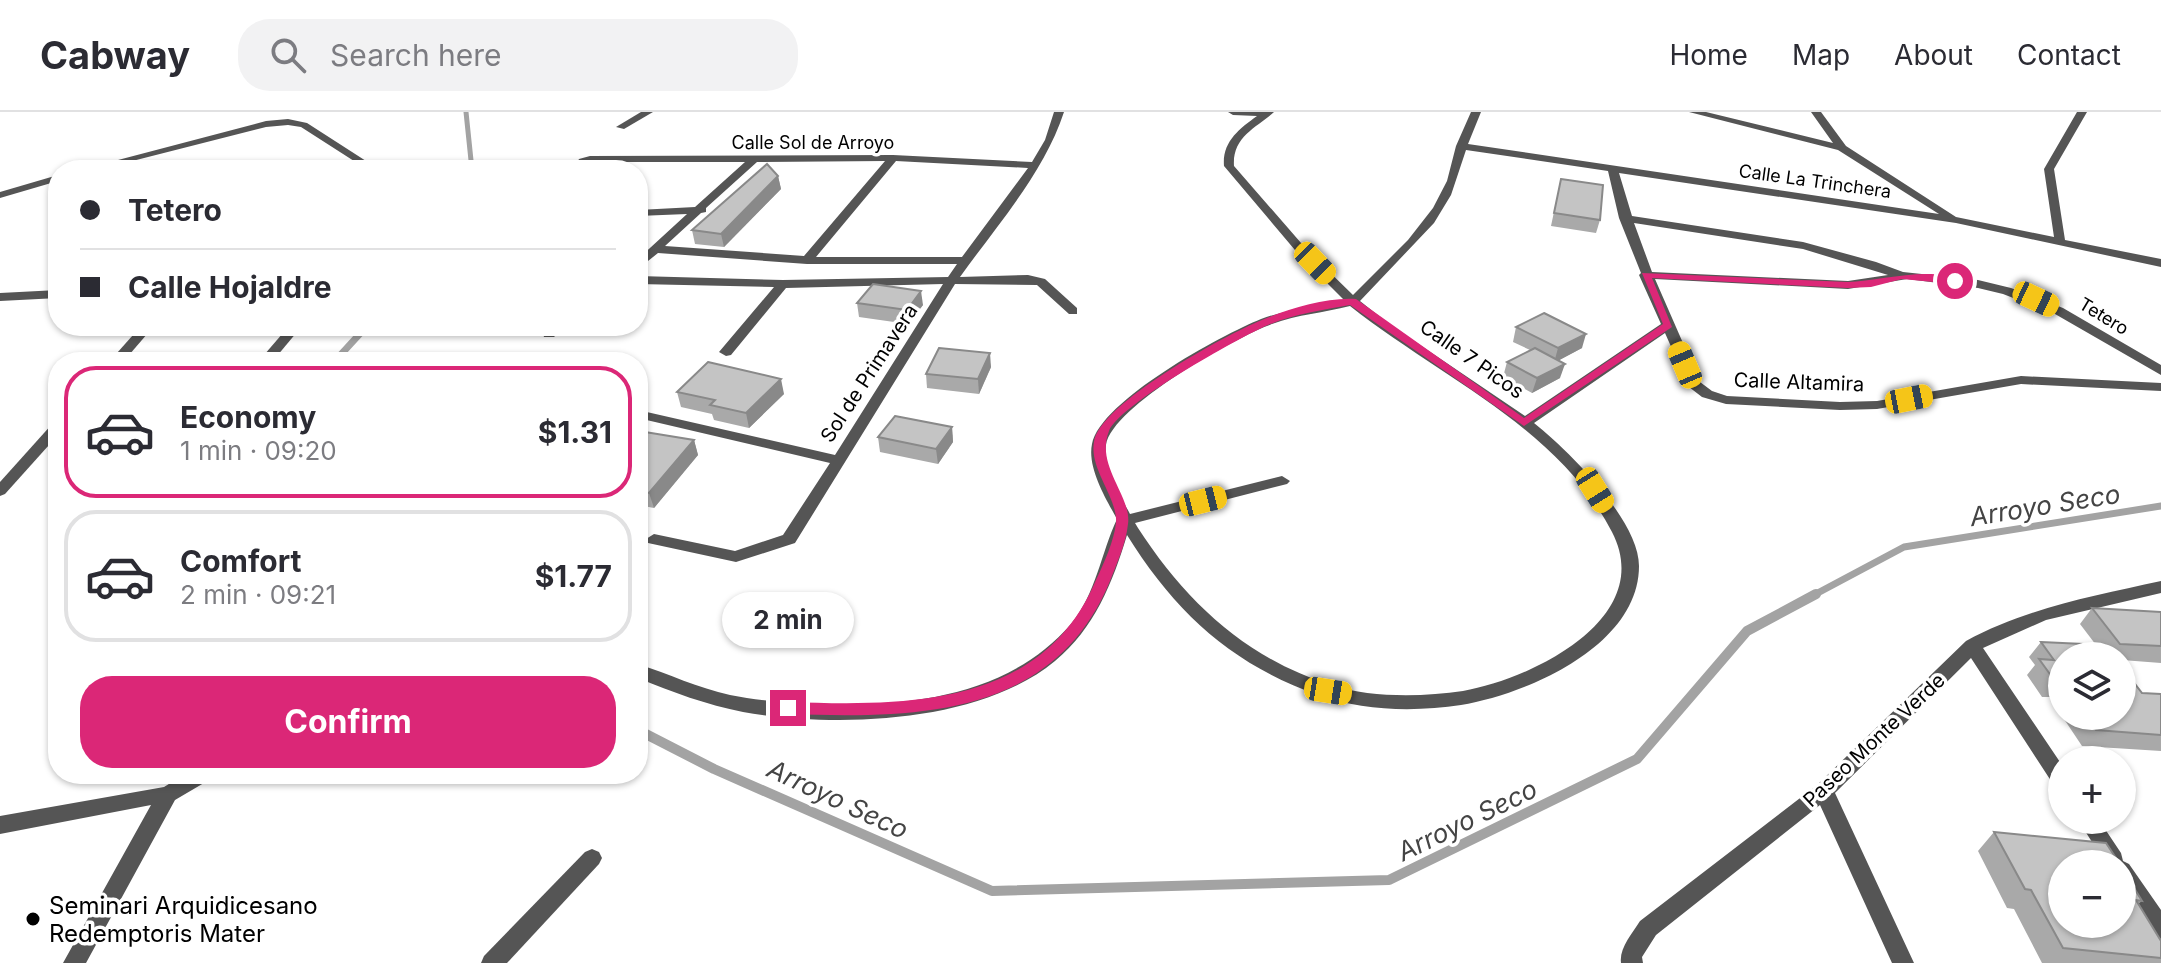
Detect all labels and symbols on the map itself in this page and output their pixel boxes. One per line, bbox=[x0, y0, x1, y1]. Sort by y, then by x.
street label: Calle Sol de Arroyo bbox=[732, 132, 894, 153]
street label: Calle La Trinchera bbox=[1737, 160, 1893, 202]
car bbox=[1290, 237, 1340, 289]
route start bbox=[1937, 263, 1973, 299]
car bbox=[2009, 278, 2063, 320]
street label: Tetero bbox=[2075, 293, 2133, 339]
street label: Sol de Primavera bbox=[815, 299, 923, 447]
street label: Calle 7 Picos bbox=[1415, 314, 1529, 404]
car bbox=[1665, 338, 1705, 392]
street label: Calle Altamira bbox=[1733, 368, 1865, 396]
car bbox=[1883, 383, 1935, 415]
car bbox=[1572, 463, 1618, 517]
water label: Arroyo Seco bbox=[1967, 478, 2122, 532]
car bbox=[1177, 484, 1229, 518]
callout: 2 min bbox=[722, 592, 854, 648]
street label: Paseo Monte Verde bbox=[1798, 668, 1950, 812]
car bbox=[1302, 675, 1354, 707]
route end bbox=[770, 690, 806, 726]
water label: Arroyo Seco bbox=[762, 752, 913, 845]
water label: Arroyo Seco bbox=[1391, 773, 1542, 868]
place label: Seminari Arquidicesano Redemptoris Mater bbox=[49, 891, 318, 948]
marker: Seminari Arquidicesano Redemptoris Mater bbox=[24, 910, 42, 928]

